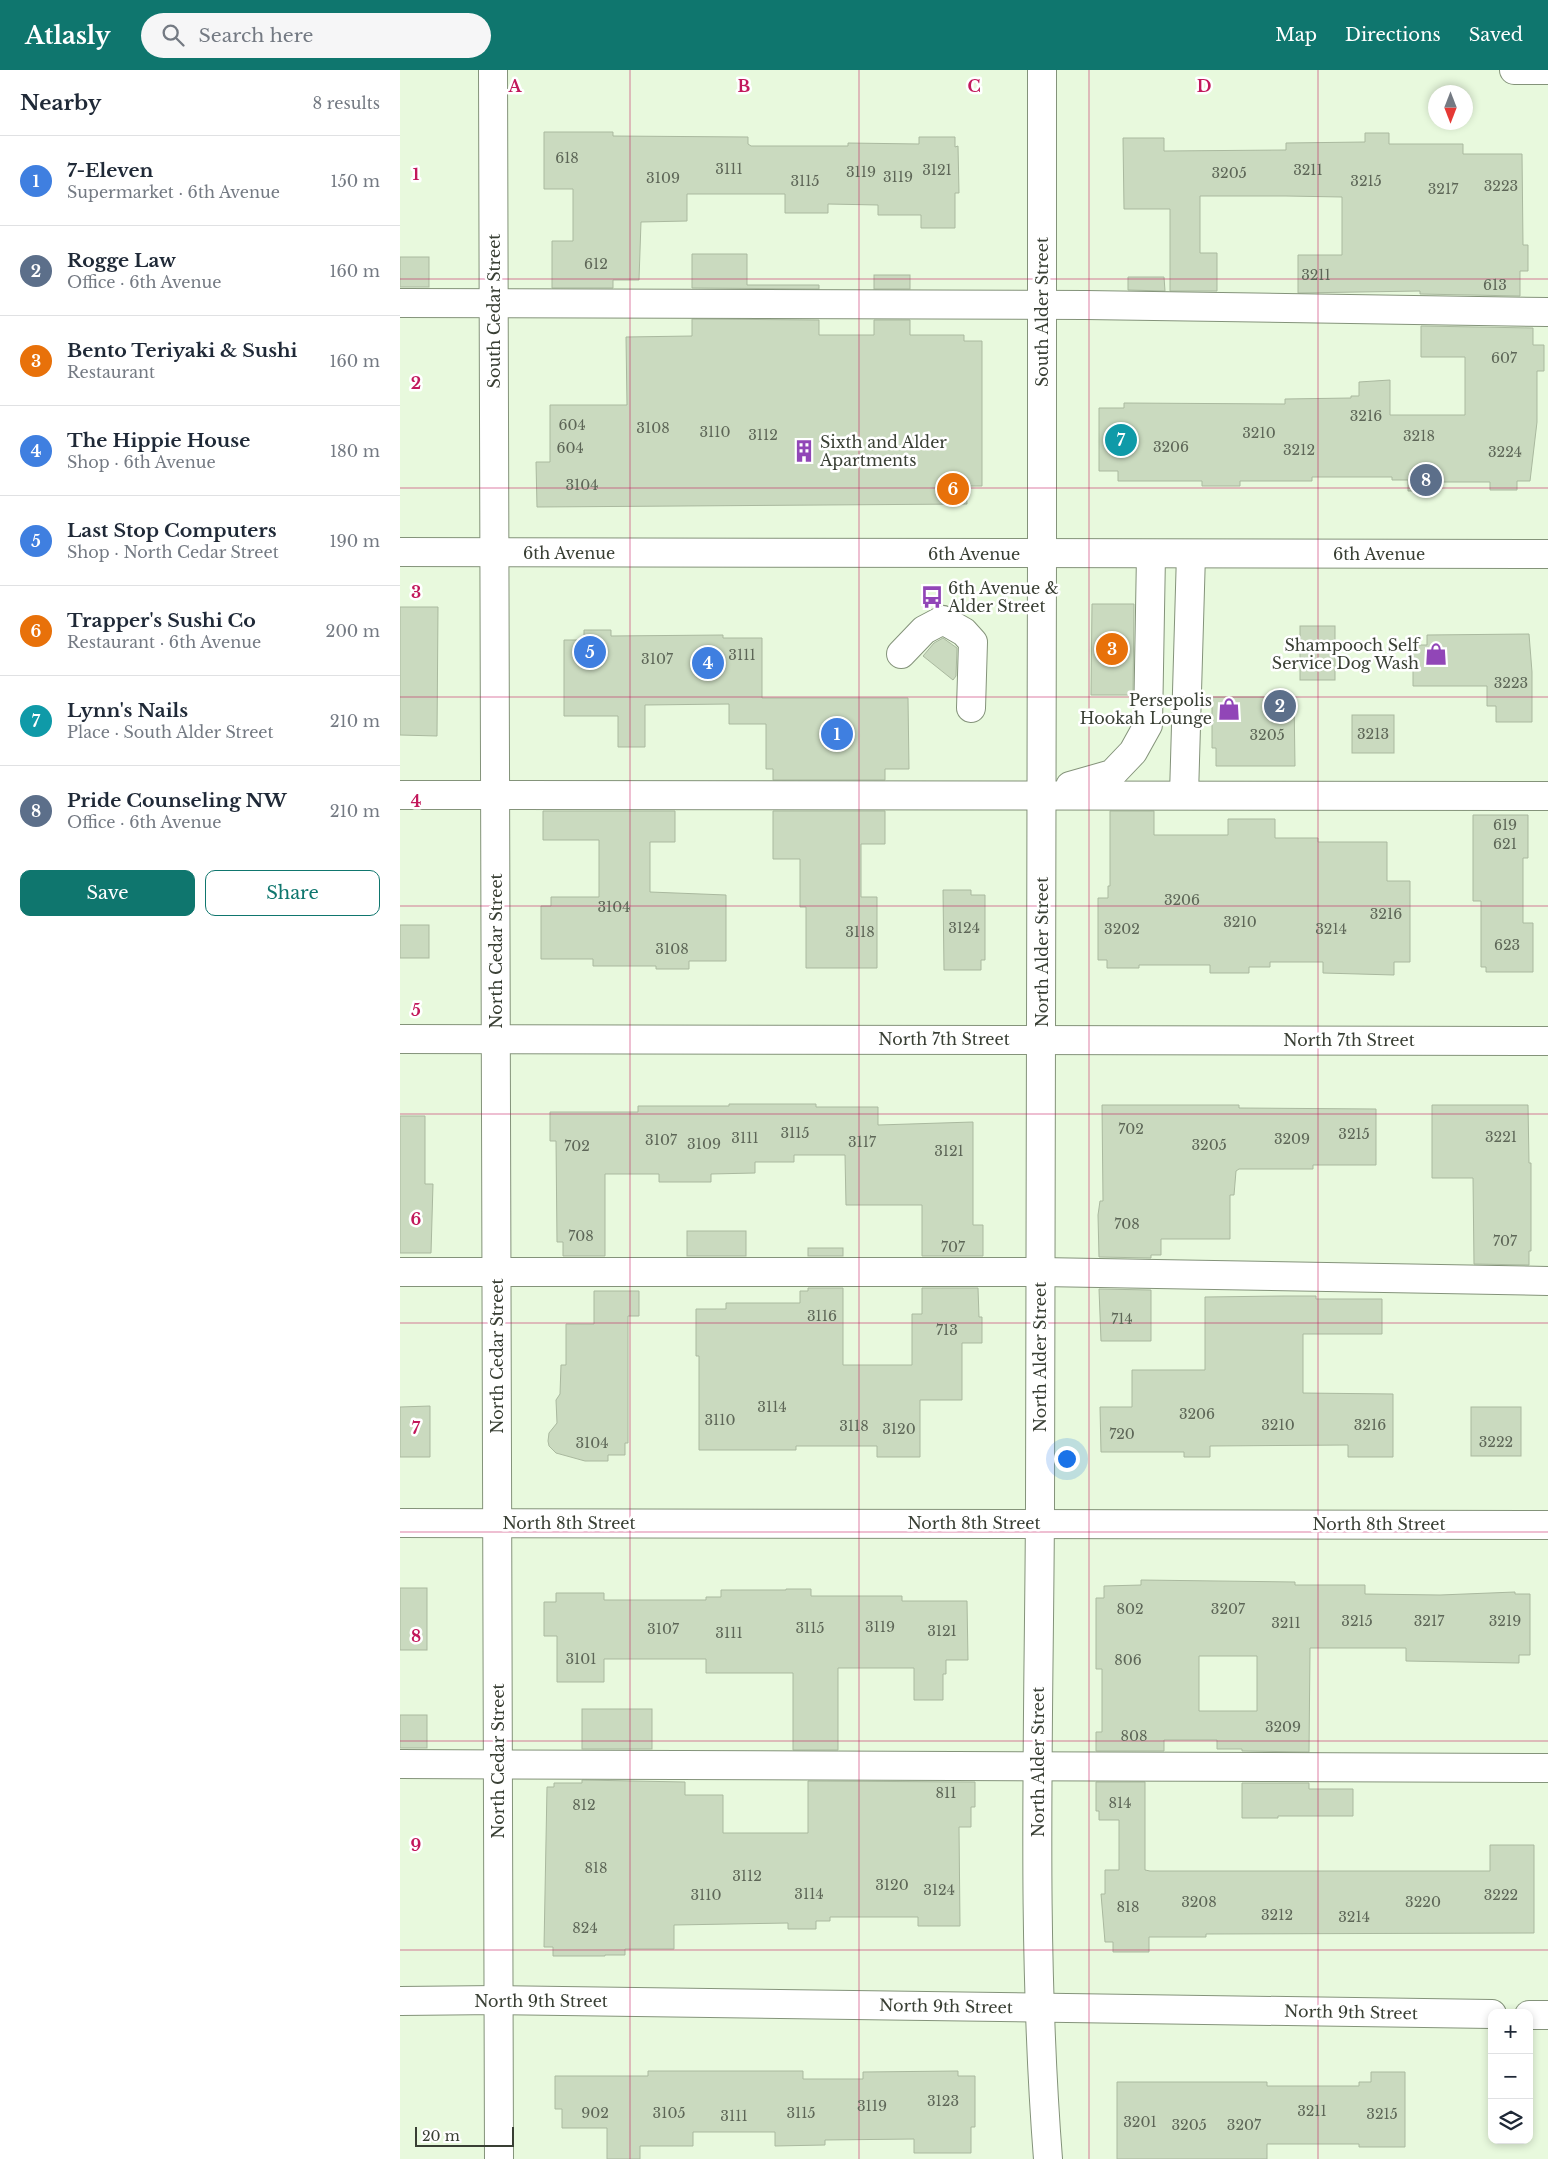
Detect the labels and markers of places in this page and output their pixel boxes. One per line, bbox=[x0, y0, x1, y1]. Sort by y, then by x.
pin: 7 bbox=[1105, 421, 1137, 459]
place label: Sixth and Alder Apartments bbox=[819, 432, 947, 470]
building icon: Sixth and Alder Apartments bbox=[791, 438, 817, 464]
pin: 8 bbox=[1410, 461, 1442, 499]
pin: 6 bbox=[937, 470, 969, 508]
place label: 6th Avenue & Alder Street bbox=[947, 578, 1059, 616]
bus stop icon: 6th Avenue & Alder Street bbox=[919, 584, 945, 610]
pin: 3 bbox=[1096, 630, 1128, 668]
pin: 5 bbox=[574, 633, 606, 671]
place label: Shampooch Self Service Dog Wash bbox=[1272, 635, 1421, 673]
shop icon: Shampooch Self Service Dog Wash bbox=[1423, 641, 1449, 667]
pin: 4 bbox=[692, 644, 724, 682]
pin: 2 bbox=[1264, 687, 1296, 725]
place label: Persepolis Hookah Lounge bbox=[1080, 690, 1212, 728]
shop icon: Persepolis Hookah Lounge bbox=[1216, 696, 1242, 722]
pin: 1 bbox=[821, 715, 853, 753]

